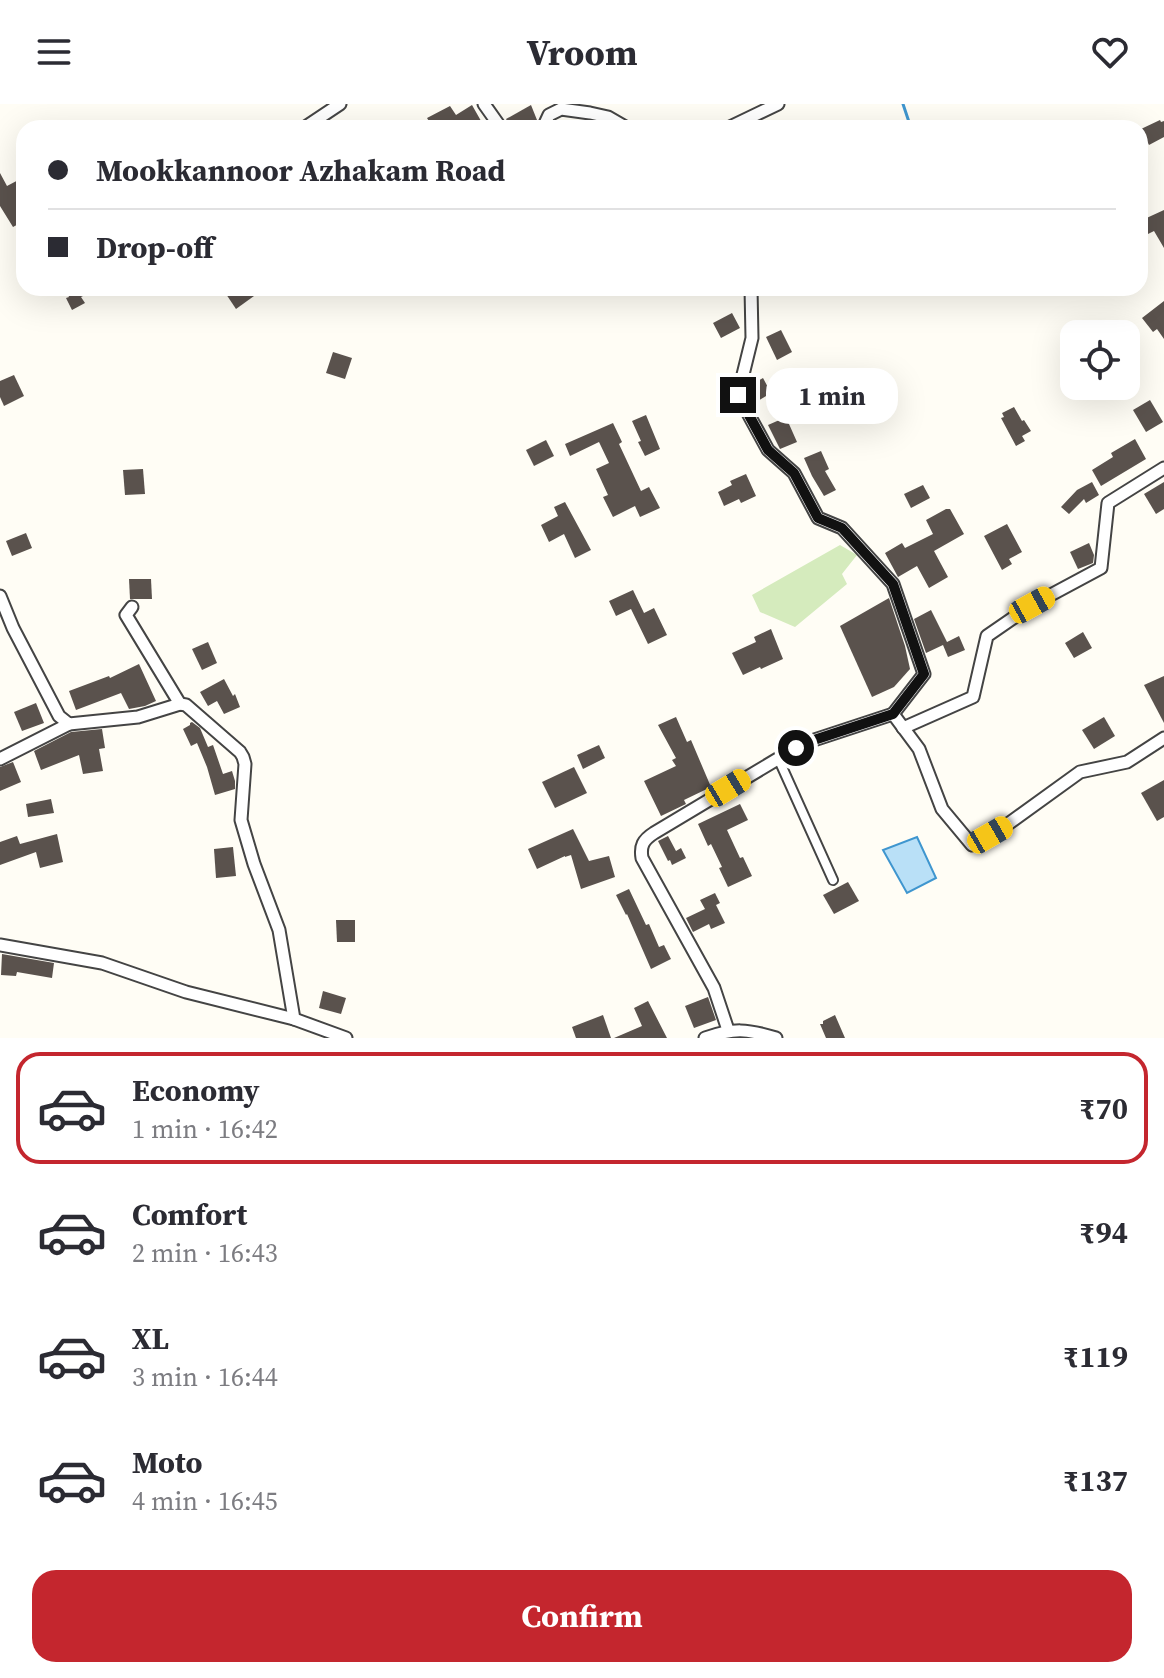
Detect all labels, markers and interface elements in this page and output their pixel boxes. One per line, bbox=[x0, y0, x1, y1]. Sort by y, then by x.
text: Vroom bbox=[526, 28, 638, 77]
icon: menu bbox=[32, 30, 76, 74]
icon: heart bbox=[1088, 30, 1132, 74]
text: Mookkannoor Azhakam Road bbox=[96, 150, 505, 191]
text: Drop-off bbox=[96, 227, 214, 268]
map controls bbox=[1060, 320, 1140, 400]
button: locate bbox=[1060, 320, 1140, 400]
callout: 1 min bbox=[766, 367, 898, 423]
route end bbox=[720, 377, 756, 413]
text: 1 min bbox=[798, 378, 866, 414]
car bbox=[1005, 583, 1059, 627]
route start bbox=[778, 730, 814, 766]
car bbox=[701, 765, 755, 811]
car bbox=[963, 813, 1017, 857]
text: Economy bbox=[132, 1070, 260, 1111]
icon: car bbox=[36, 1072, 108, 1144]
text: ₹70 bbox=[1079, 1088, 1128, 1129]
text: 1 min · 16:42 bbox=[132, 1111, 278, 1147]
text: Comfort bbox=[132, 1194, 247, 1235]
icon: car bbox=[36, 1196, 108, 1268]
text: ₹94 bbox=[1079, 1212, 1128, 1253]
text: 2 min · 16:43 bbox=[132, 1235, 278, 1271]
text: XL bbox=[132, 1318, 169, 1359]
icon: car bbox=[36, 1320, 108, 1392]
text: ₹119 bbox=[1063, 1336, 1128, 1377]
text: 3 min · 16:44 bbox=[132, 1359, 278, 1395]
text: Moto bbox=[132, 1442, 203, 1483]
icon: car bbox=[36, 1444, 108, 1516]
text: ₹137 bbox=[1063, 1460, 1128, 1501]
text: 4 min · 16:45 bbox=[132, 1483, 278, 1519]
button: Confirm bbox=[32, 1570, 1132, 1662]

